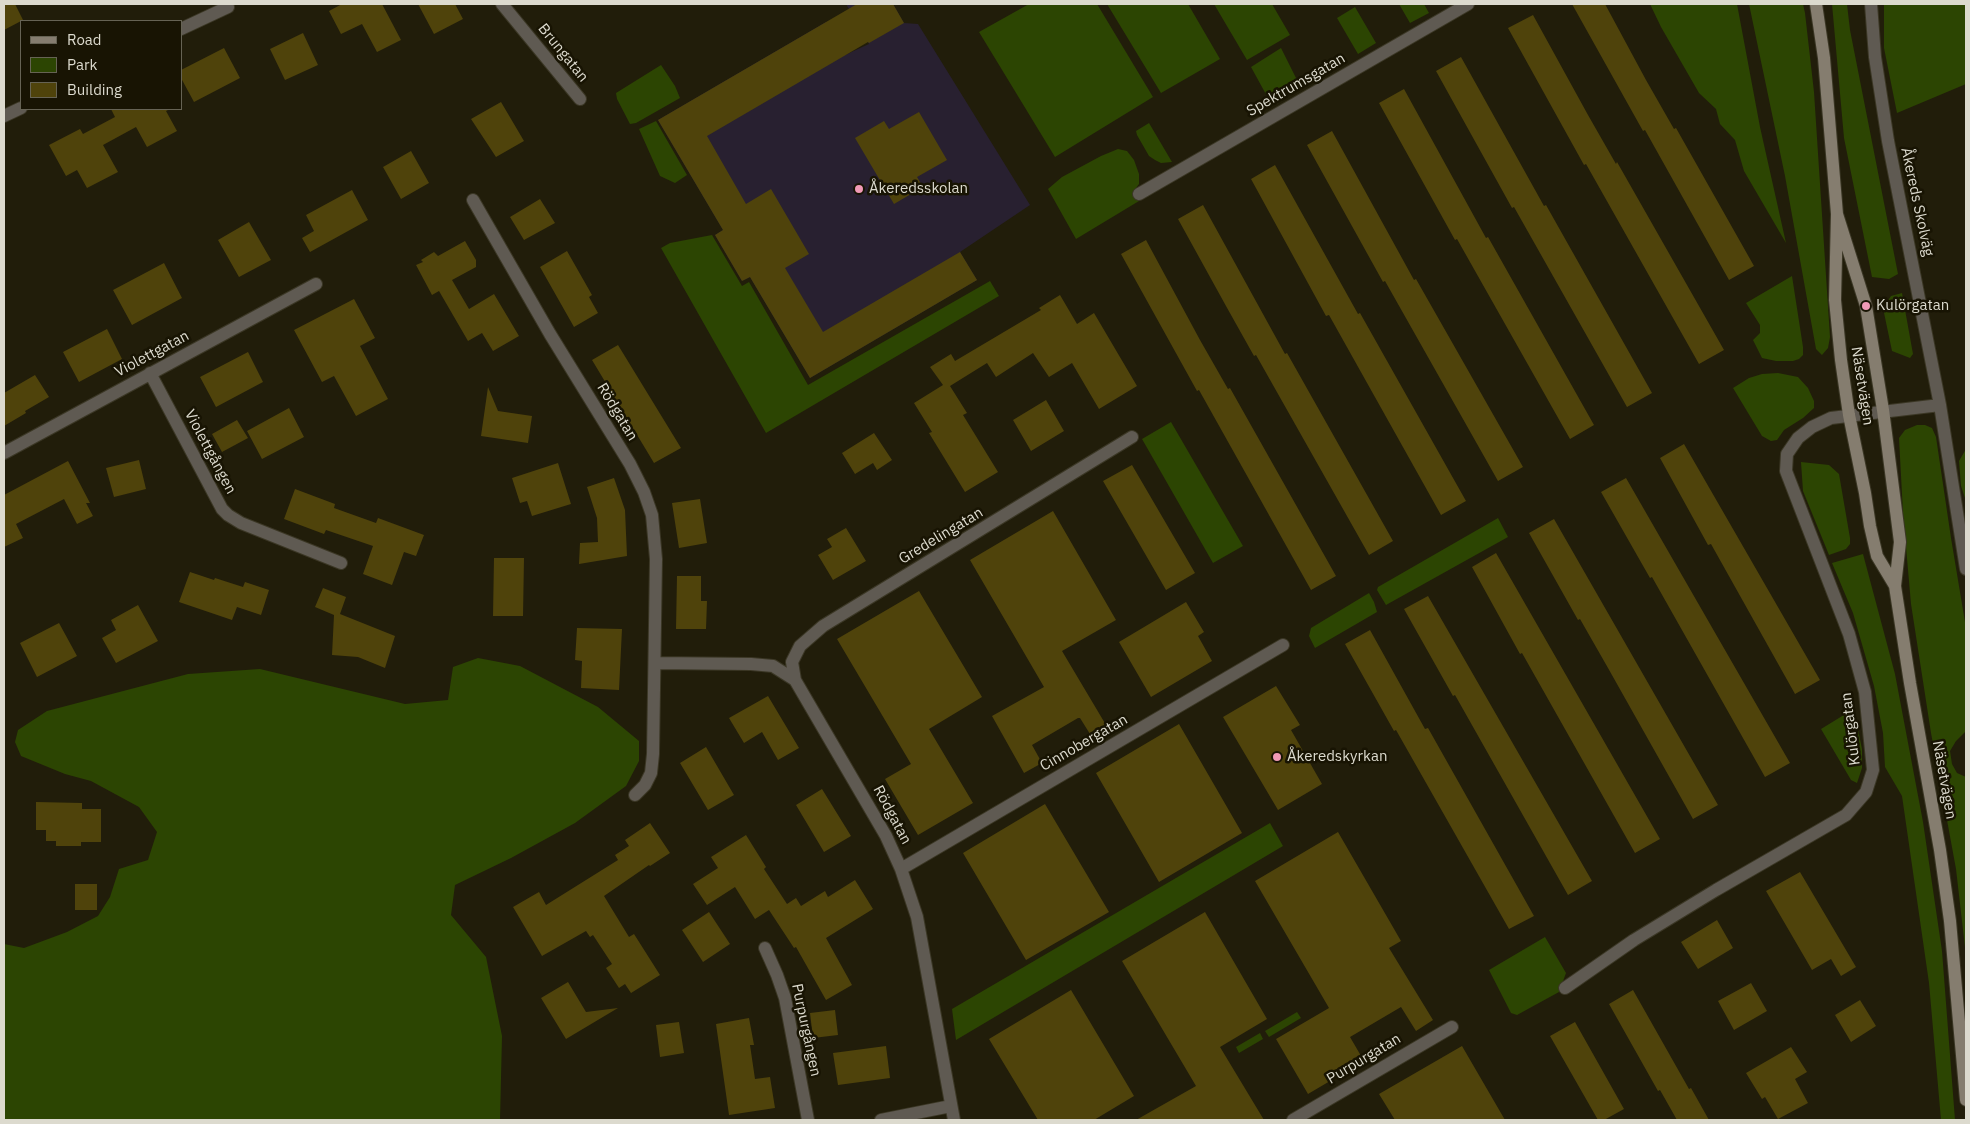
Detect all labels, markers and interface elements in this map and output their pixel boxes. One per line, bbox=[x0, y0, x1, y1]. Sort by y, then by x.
legend bbox=[20, 20, 182, 110]
street label: Brungatan bbox=[534, 20, 592, 86]
text: Road bbox=[67, 30, 102, 49]
street label: Spektrumsgatan bbox=[1244, 50, 1348, 120]
text: Park bbox=[67, 55, 97, 74]
text: Building bbox=[67, 80, 122, 99]
street label: Åkereds Skolväg bbox=[1897, 146, 1937, 258]
place label: Åkeredsskolan bbox=[869, 180, 968, 198]
marker: Åkeredsskolan bbox=[853, 183, 865, 195]
place label: Kulörgatan bbox=[1876, 297, 1949, 315]
marker: Kulörgatan bbox=[1860, 300, 1872, 312]
street label: Violettgatan bbox=[112, 327, 192, 381]
street label: Näsetvägen bbox=[1847, 345, 1877, 427]
street label: Rödgatan bbox=[593, 380, 641, 444]
street label: Violettgången bbox=[180, 407, 240, 497]
street label: Gredelingatan bbox=[896, 504, 986, 568]
street label: Kulörgatan bbox=[1838, 692, 1864, 766]
street label: Cinnobergatan bbox=[1037, 711, 1131, 775]
street label: Näsetvägen bbox=[1928, 739, 1960, 821]
place label: Åkeredskyrkan bbox=[1287, 748, 1387, 766]
marker: Åkeredskyrkan bbox=[1271, 751, 1283, 763]
street label: Rödgatan bbox=[869, 782, 915, 848]
street label: Purpurgången bbox=[787, 982, 825, 1078]
street label: Purpurgatan bbox=[1324, 1030, 1404, 1088]

